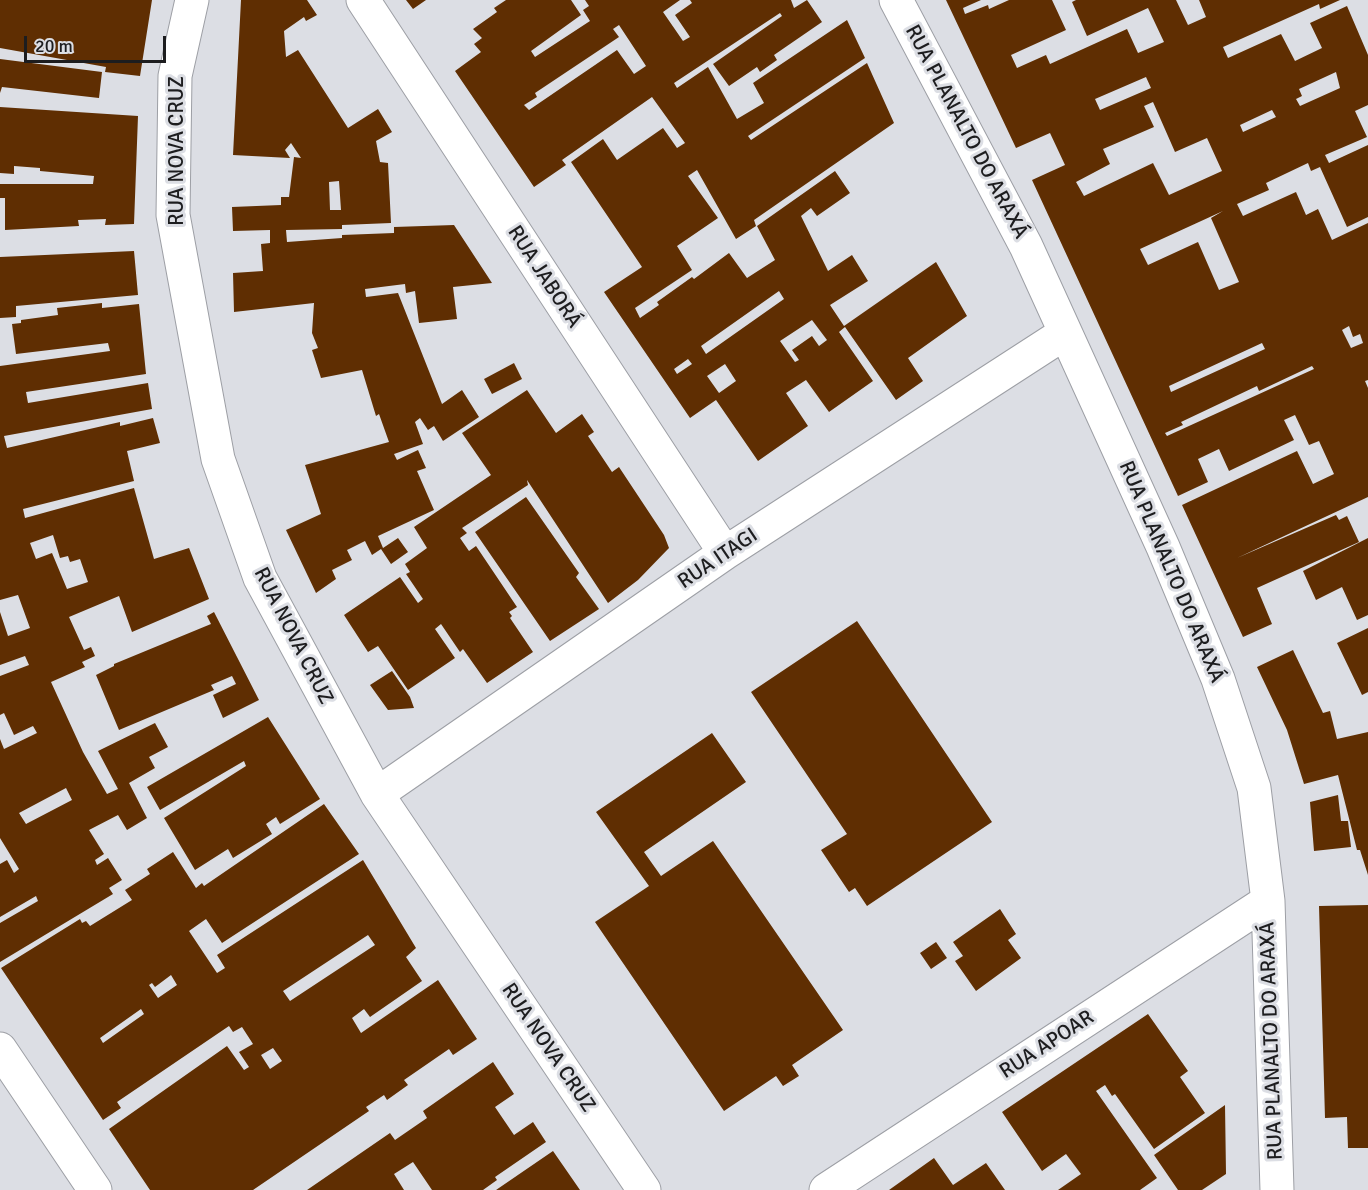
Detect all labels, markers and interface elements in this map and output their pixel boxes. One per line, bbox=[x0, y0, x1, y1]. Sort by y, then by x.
street label: RUA PLANALTO DO ARAXÁ bbox=[899, 21, 1033, 243]
scale bar bbox=[27, 24, 170, 62]
text: 20 m bbox=[35, 35, 73, 57]
street label: RUA NOVA CRUZ bbox=[164, 76, 190, 226]
street label: RUA JABORÁ bbox=[502, 221, 586, 333]
street label: RUA PLANALTO DO ARAXÁ bbox=[1113, 457, 1229, 687]
street label: RUA ITAGI bbox=[673, 523, 763, 595]
street label: RUA NOVA CRUZ bbox=[248, 563, 338, 709]
street label: RUA PLANALTO DO ARAXÁ bbox=[1255, 921, 1289, 1161]
street label: RUA NOVA CRUZ bbox=[496, 979, 600, 1117]
street label: RUA APOAR bbox=[995, 1005, 1099, 1085]

